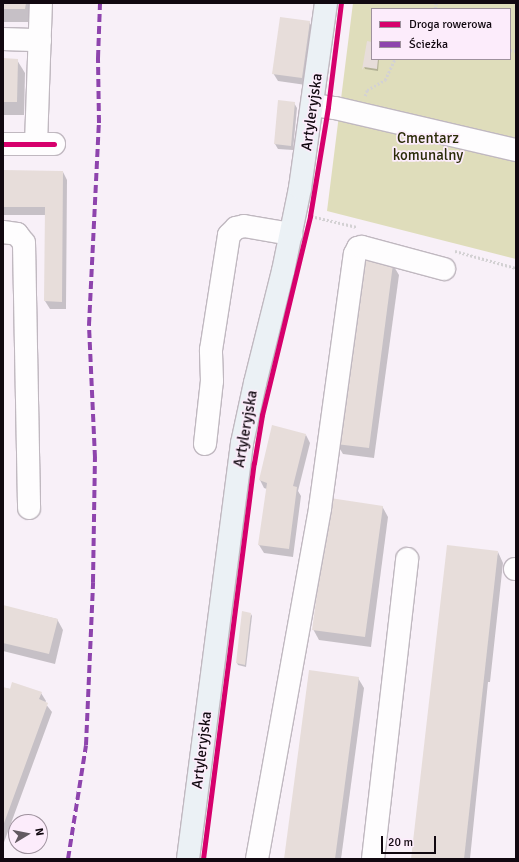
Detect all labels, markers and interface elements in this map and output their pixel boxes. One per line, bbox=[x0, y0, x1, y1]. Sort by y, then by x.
legend bbox=[371, 8, 511, 60]
text: Droga rowerowa bbox=[409, 17, 492, 32]
text: Ścieżka bbox=[409, 37, 448, 52]
street label: Artyleryjska bbox=[298, 72, 326, 152]
park label: Cmentarz komunalny bbox=[393, 129, 463, 164]
street label: Artyleryjska bbox=[230, 389, 262, 469]
street label: Artyleryjska bbox=[188, 710, 216, 790]
north arrow bbox=[8, 814, 48, 854]
text: N bbox=[32, 827, 46, 837]
scale bar bbox=[383, 828, 438, 854]
text: 20 m bbox=[388, 835, 413, 850]

